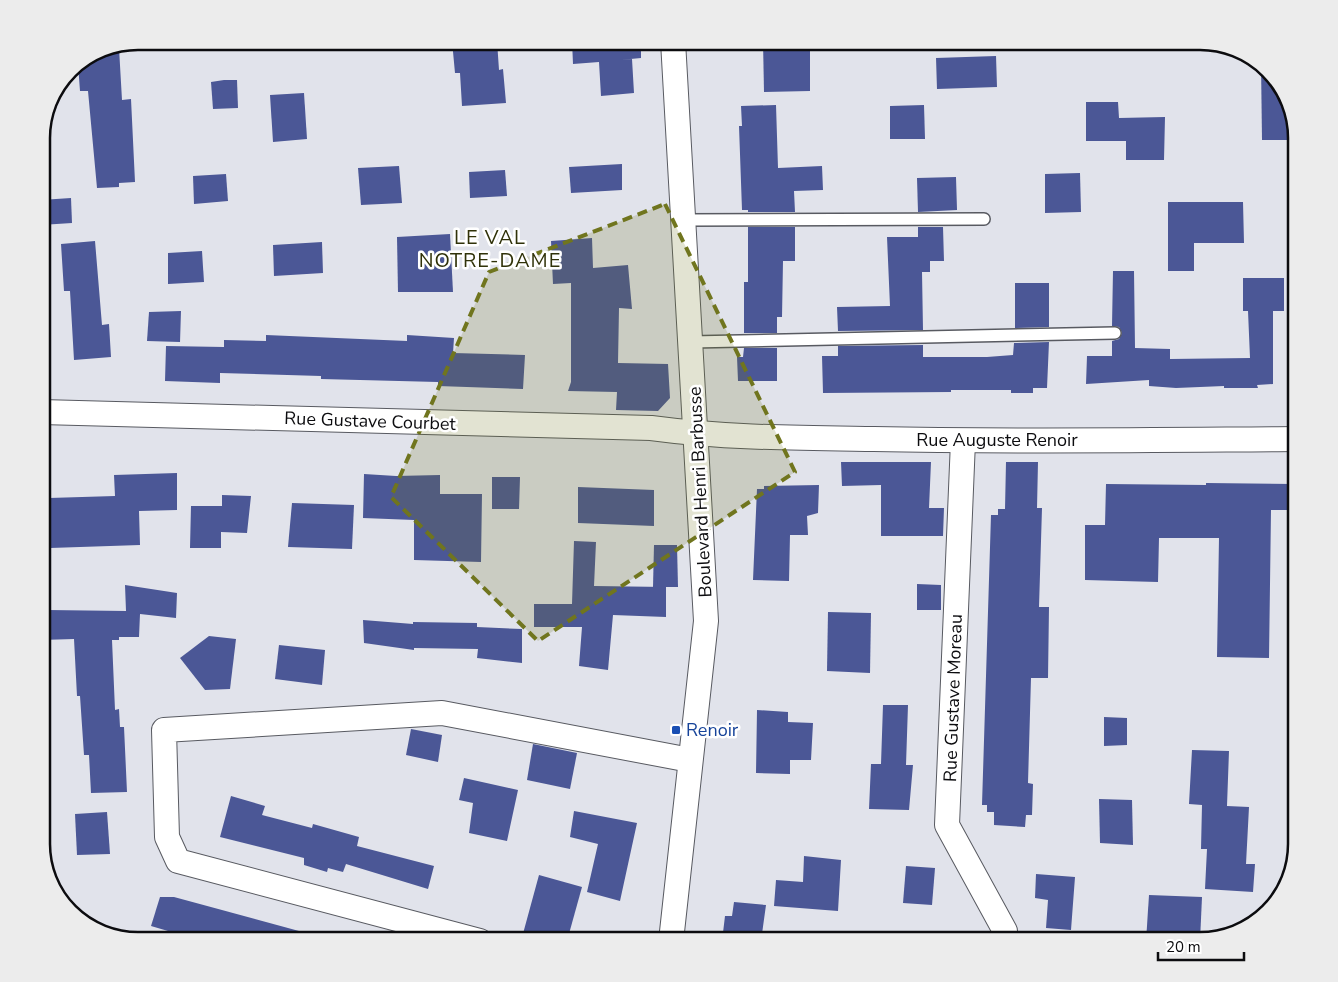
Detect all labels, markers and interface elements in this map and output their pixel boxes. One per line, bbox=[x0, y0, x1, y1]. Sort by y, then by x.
district label: LE VAL NOTRE-DAME bbox=[419, 224, 561, 274]
street label: Boulevard Henri Barbusse bbox=[682, 386, 718, 598]
street label: Rue Gustave Courbet bbox=[284, 406, 457, 436]
street label: Rue Auguste Renoir bbox=[916, 428, 1078, 452]
street label: Rue Gustave Moreau bbox=[938, 614, 968, 782]
place label: Renoir bbox=[686, 718, 739, 742]
marker: Renoir bbox=[670, 724, 682, 736]
scale bar bbox=[1158, 930, 1244, 962]
text: 20 m bbox=[1166, 937, 1201, 957]

